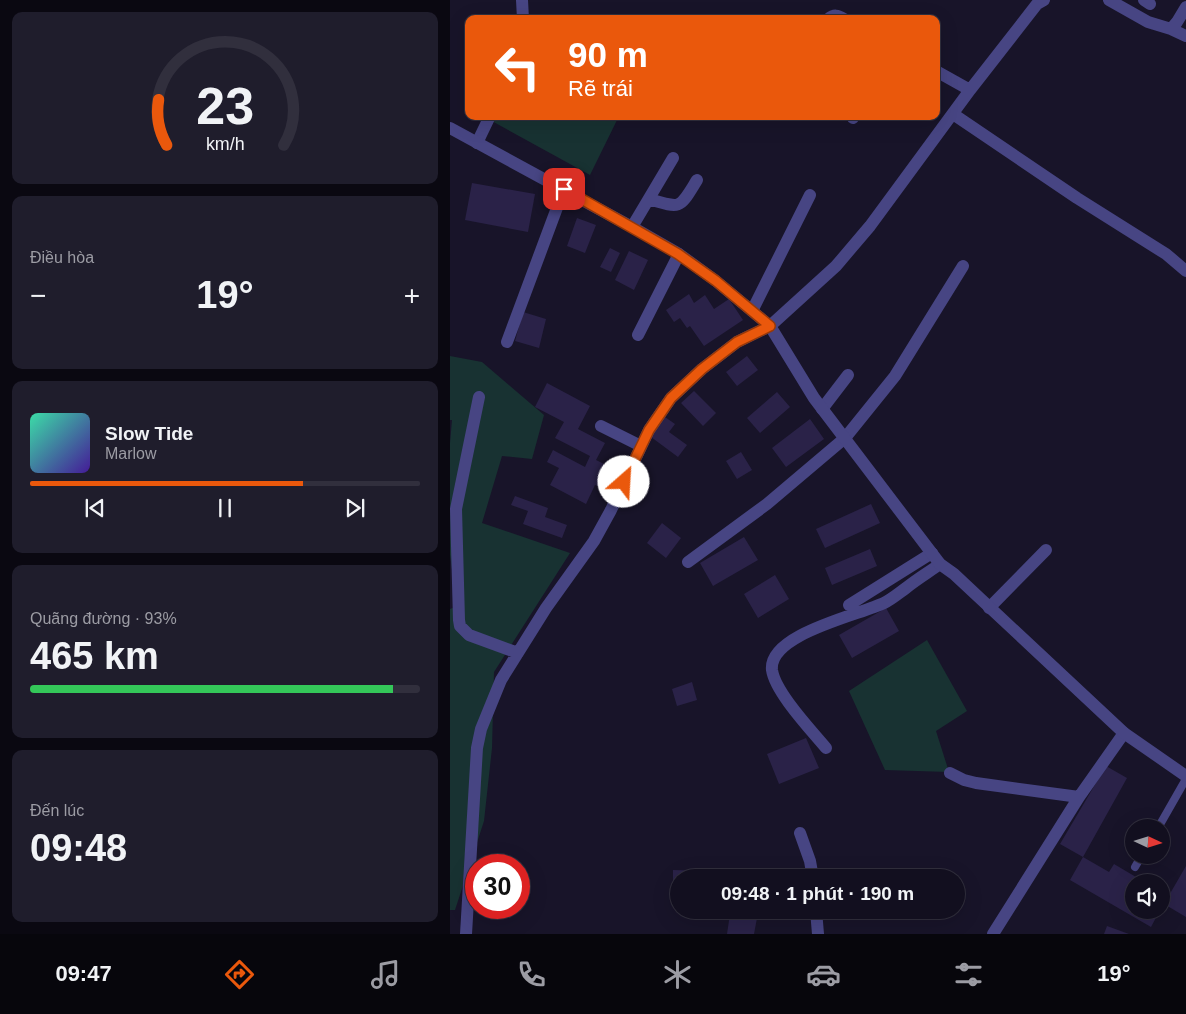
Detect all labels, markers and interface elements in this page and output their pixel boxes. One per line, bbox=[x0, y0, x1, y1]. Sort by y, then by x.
icon: left bbox=[485, 35, 550, 100]
text: 90 m bbox=[568, 35, 648, 74]
text: Rẽ trái bbox=[568, 76, 633, 101]
text: 23 bbox=[196, 77, 254, 135]
text: km/h bbox=[206, 134, 244, 154]
pin bbox=[543, 168, 585, 210]
icon: arrive bbox=[550, 175, 578, 203]
text: Điều hòa bbox=[30, 249, 94, 266]
text: 19° bbox=[196, 274, 254, 316]
text: − bbox=[30, 280, 46, 311]
text: + bbox=[404, 280, 420, 311]
text: Slow Tide bbox=[105, 423, 193, 444]
text: Marlow bbox=[105, 445, 157, 462]
position arrow bbox=[597, 455, 649, 507]
icon: previous bbox=[81, 494, 109, 522]
icon: pause bbox=[211, 494, 239, 522]
icon: next bbox=[341, 494, 369, 522]
text: Quãng đường · 93% bbox=[30, 610, 177, 627]
text: 465 km bbox=[30, 635, 159, 677]
text: Đến lúc bbox=[30, 802, 84, 819]
north arrow bbox=[1125, 819, 1170, 864]
map controls bbox=[1125, 819, 1170, 919]
text: 09:48 bbox=[30, 827, 127, 869]
speed limit sign: 30 bbox=[465, 854, 530, 919]
button: sound bbox=[1125, 874, 1170, 919]
text: 09:48 · 1 phút · 190 m bbox=[721, 883, 914, 904]
icon: directions bbox=[222, 957, 257, 992]
icon: music bbox=[368, 957, 403, 992]
icon: phone bbox=[514, 957, 549, 992]
icon: climate bbox=[660, 957, 695, 992]
icon: car bbox=[806, 957, 841, 992]
icon: filters bbox=[951, 957, 986, 992]
text: 09:47 bbox=[55, 961, 112, 986]
text: 19° bbox=[1097, 961, 1131, 986]

